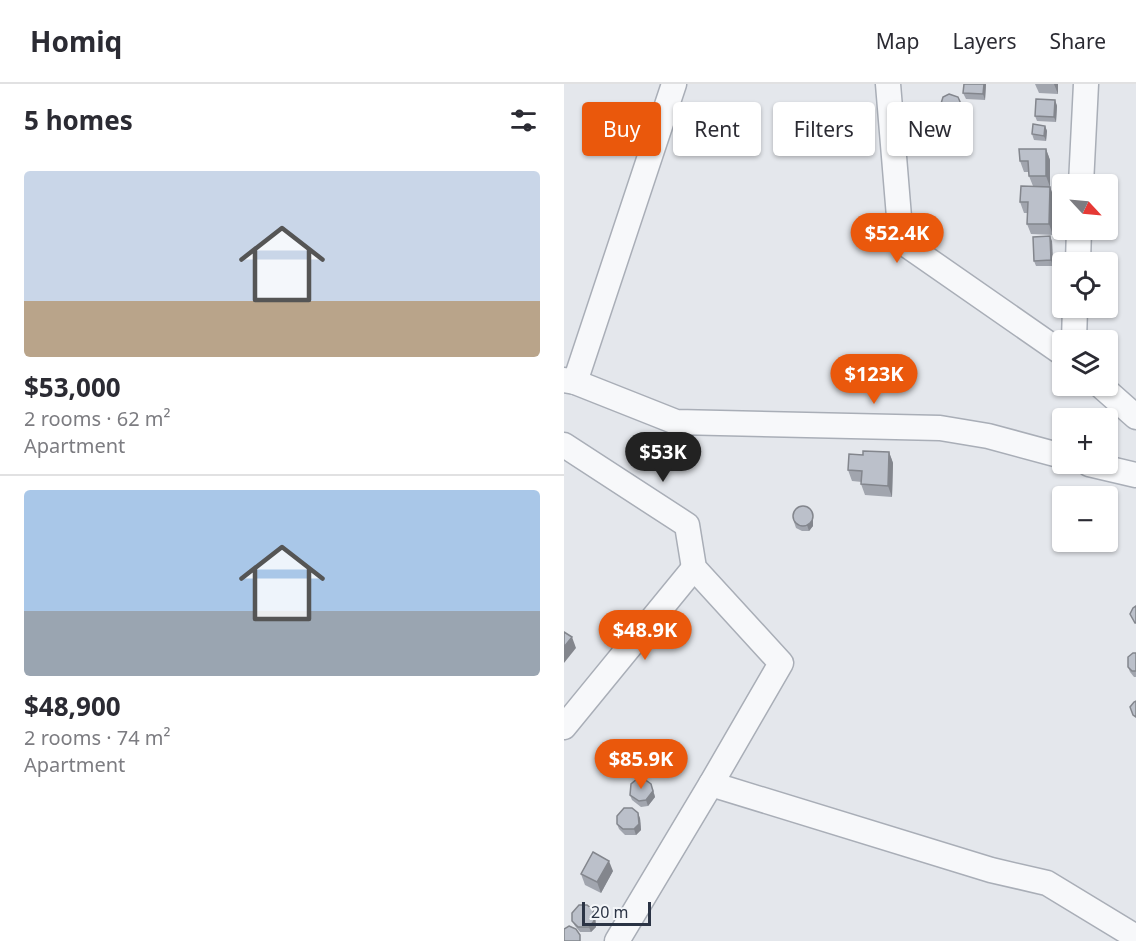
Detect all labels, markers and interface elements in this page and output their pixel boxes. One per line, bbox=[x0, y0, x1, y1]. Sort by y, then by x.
text: Homiq bbox=[30, 22, 122, 60]
text: Map bbox=[876, 27, 920, 55]
text: Layers bbox=[953, 27, 1017, 55]
text: Share bbox=[1050, 27, 1106, 55]
text: 5 homes bbox=[24, 102, 133, 138]
chip: Buy bbox=[582, 102, 661, 156]
chip: Rent bbox=[673, 102, 761, 156]
chip: Filters bbox=[773, 102, 875, 156]
chip: New bbox=[887, 102, 973, 156]
icon: filters bbox=[507, 104, 540, 137]
north arrow bbox=[1052, 174, 1118, 240]
map controls bbox=[1052, 174, 1118, 552]
icon: home bbox=[228, 210, 336, 318]
pin: $52.4K bbox=[848, 213, 946, 264]
text: $52.4K bbox=[865, 219, 929, 246]
button: locate bbox=[1052, 252, 1118, 318]
button: layers bbox=[1052, 330, 1118, 396]
pin: $123K bbox=[832, 354, 916, 405]
text: $123K bbox=[844, 360, 904, 387]
text: $53,000 bbox=[24, 369, 121, 405]
text: 2 rooms · 62 m² bbox=[24, 405, 171, 432]
button: + bbox=[1052, 408, 1118, 474]
text: Apartment bbox=[24, 432, 125, 459]
pin: $53K bbox=[627, 432, 699, 483]
text: $53K bbox=[639, 438, 687, 465]
button: − bbox=[1052, 486, 1118, 552]
icon: home bbox=[228, 529, 336, 637]
pin: $48.9K bbox=[596, 610, 694, 661]
text: $48.9K bbox=[613, 616, 677, 643]
text: $48,900 bbox=[24, 688, 121, 724]
text: 2 rooms · 74 m² bbox=[24, 724, 171, 751]
pin: $85.9K bbox=[592, 739, 690, 790]
text: $85.9K bbox=[609, 745, 673, 772]
text: Apartment bbox=[24, 751, 125, 778]
scale bar bbox=[582, 899, 651, 926]
text: 20 m bbox=[591, 901, 628, 923]

